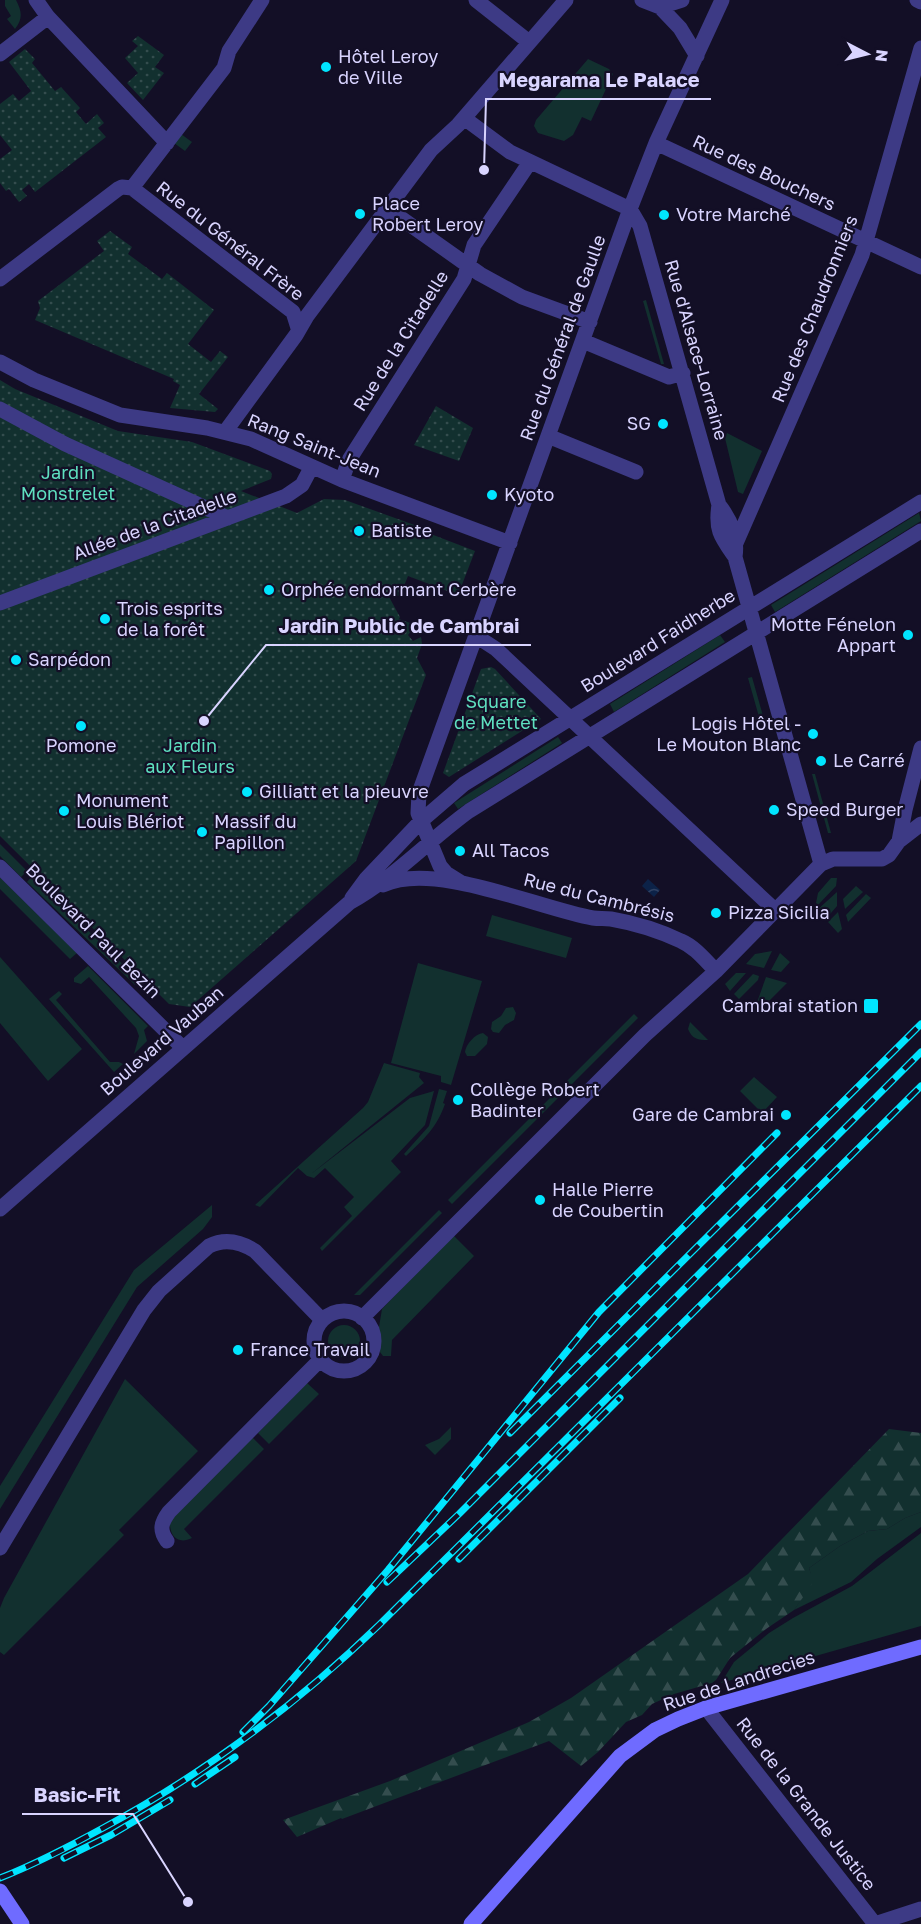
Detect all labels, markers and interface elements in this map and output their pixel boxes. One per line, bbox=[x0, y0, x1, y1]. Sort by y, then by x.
north arrow bbox=[837, 24, 897, 84]
place label: Hôtel Leroy de Ville bbox=[338, 45, 438, 88]
text: N bbox=[871, 49, 893, 63]
marker: Hôtel Leroy de Ville bbox=[319, 60, 333, 74]
callout: Megarama Le Palace bbox=[486, 61, 711, 99]
text: Megarama Le Palace bbox=[498, 67, 700, 91]
street label: Rue des Bouchers bbox=[690, 129, 839, 215]
street label: Rue du Général Frère bbox=[152, 176, 309, 305]
place label: Place Robert Leroy bbox=[372, 192, 483, 235]
place label: Votre Marché bbox=[676, 203, 791, 225]
marker: Place Robert Leroy bbox=[353, 207, 367, 221]
marker: Votre Marché bbox=[657, 208, 671, 222]
street label: Rue des Chaudronniers bbox=[766, 212, 862, 406]
street label: Rue du Général de Gaulle bbox=[515, 232, 610, 444]
street label: Rue d'Alsace-Lorraine bbox=[661, 257, 733, 443]
street label: Rue de la Citadelle bbox=[348, 266, 452, 415]
street label: Rang Saint-Jean bbox=[245, 408, 384, 482]
place label: SG bbox=[627, 412, 651, 434]
marker: SG bbox=[656, 417, 670, 431]
park label: Jardin Monstrelet bbox=[21, 461, 115, 504]
place label: Kyoto bbox=[504, 483, 554, 505]
street label: Allée de la Citadelle bbox=[70, 484, 240, 564]
marker: Kyoto bbox=[485, 488, 499, 502]
place label: Batiste bbox=[371, 519, 432, 541]
marker: Batiste bbox=[352, 524, 366, 538]
place label: Orphée endormant Cerbère bbox=[281, 578, 516, 600]
marker: Orphée endormant Cerbère bbox=[262, 583, 276, 597]
street label: Boulevard Faidherbe bbox=[576, 584, 739, 697]
place label: Trois esprits de la forêt bbox=[117, 597, 223, 640]
callout: Jardin Public de Cambrai bbox=[266, 607, 531, 645]
marker: Trois esprits de la forêt bbox=[98, 612, 112, 626]
text: Jardin Public de Cambrai bbox=[279, 613, 519, 637]
place label: Motte Fénelon Appart bbox=[771, 613, 896, 656]
marker: Motte Fénelon Appart bbox=[901, 628, 915, 642]
place label: Sarpédon bbox=[28, 648, 111, 670]
marker: Sarpédon bbox=[9, 653, 23, 667]
park label: Square de Mettet bbox=[454, 690, 538, 733]
place label: Logis Hôtel - Le Mouton Blanc bbox=[656, 712, 801, 755]
marker: Pomone bbox=[74, 719, 88, 733]
marker: Logis Hôtel - Le Mouton Blanc bbox=[806, 727, 820, 741]
place label: Pomone bbox=[46, 734, 116, 756]
park label: Jardin aux Fleurs bbox=[145, 734, 235, 777]
place label: Le Carré bbox=[833, 749, 905, 771]
marker: Le Carré bbox=[814, 754, 828, 768]
place label: Gilliatt et la pieuvre bbox=[259, 780, 429, 802]
marker: Gilliatt et la pieuvre bbox=[240, 785, 254, 799]
place label: Monument Louis Blériot bbox=[76, 789, 185, 832]
place label: Speed Burger bbox=[786, 798, 903, 820]
marker: Speed Burger bbox=[767, 803, 781, 817]
marker: Monument Louis Blériot bbox=[57, 804, 71, 818]
place label: Massif du Papillon bbox=[214, 810, 297, 853]
marker: Massif du Papillon bbox=[195, 825, 209, 839]
place label: All Tacos bbox=[472, 839, 550, 861]
marker: All Tacos bbox=[453, 844, 467, 858]
street label: Boulevard Paul Bezin bbox=[22, 858, 166, 1002]
street label: Rue du Cambrésis bbox=[521, 868, 677, 926]
place label: Pizza Sicilia bbox=[728, 901, 830, 923]
marker: Pizza Sicilia bbox=[709, 906, 723, 920]
street label: Boulevard Vauban bbox=[95, 981, 227, 1100]
place label: Cambrai station bbox=[722, 994, 858, 1016]
marker: Cambrai station bbox=[862, 997, 880, 1015]
place label: Collège Robert Badinter bbox=[470, 1078, 600, 1121]
marker: Collège Robert Badinter bbox=[451, 1093, 465, 1107]
place label: Gare de Cambrai bbox=[632, 1103, 774, 1125]
marker: Gare de Cambrai bbox=[779, 1108, 793, 1122]
place label: Halle Pierre de Coubertin bbox=[552, 1178, 664, 1221]
marker: Halle Pierre de Coubertin bbox=[533, 1193, 547, 1207]
place label: France Travail bbox=[250, 1338, 370, 1360]
marker: France Travail bbox=[231, 1343, 245, 1357]
street label: Rue de Landrecies bbox=[660, 1645, 817, 1715]
street label: Rue de la Grande Justice bbox=[732, 1712, 881, 1894]
callout: Basic-Fit bbox=[22, 1776, 133, 1814]
text: Basic-Fit bbox=[34, 1782, 120, 1806]

